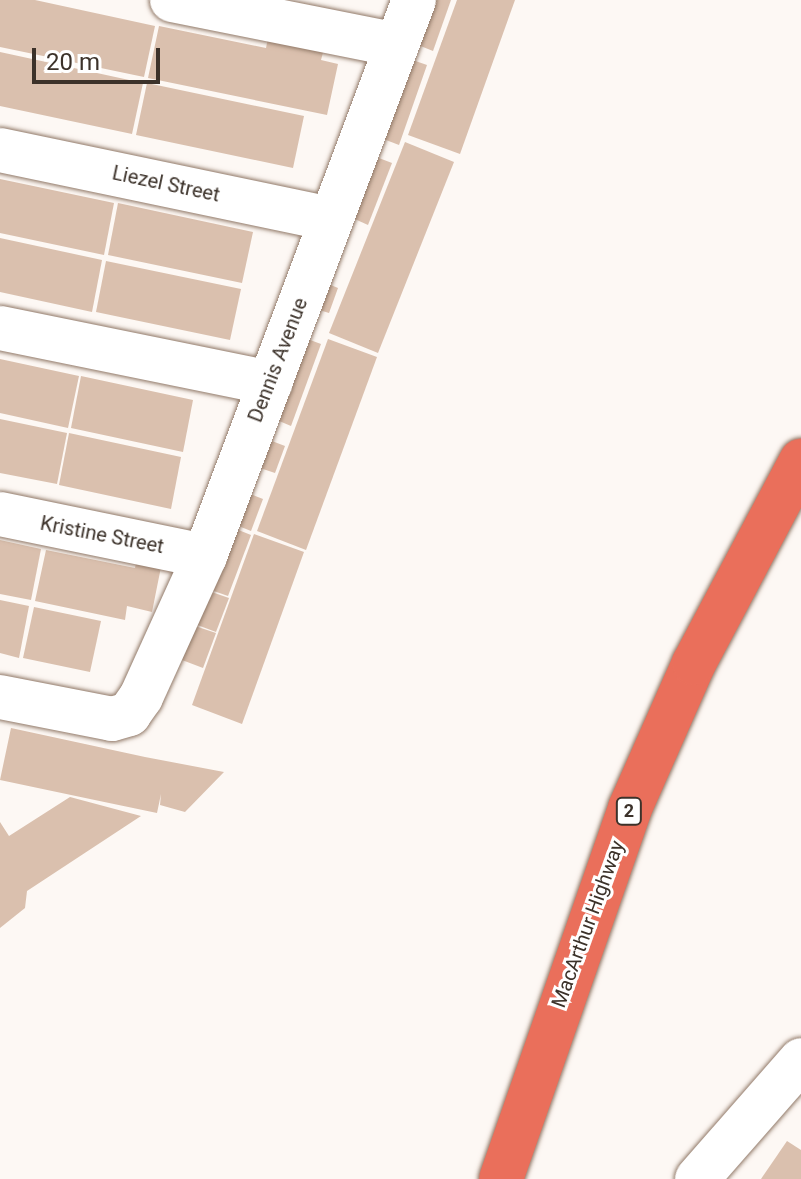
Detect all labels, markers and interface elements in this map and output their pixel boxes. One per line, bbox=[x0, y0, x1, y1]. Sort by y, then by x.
scale bar bbox=[36, 32, 164, 82]
text: 20 m bbox=[46, 48, 100, 76]
street label: Liezel Street bbox=[110, 161, 222, 207]
street label: Dennis Avenue bbox=[243, 294, 313, 426]
street label: Kristine Street bbox=[38, 511, 166, 559]
road number: 2 bbox=[615, 797, 643, 825]
street label: MacArthur Highway bbox=[547, 837, 629, 1011]

